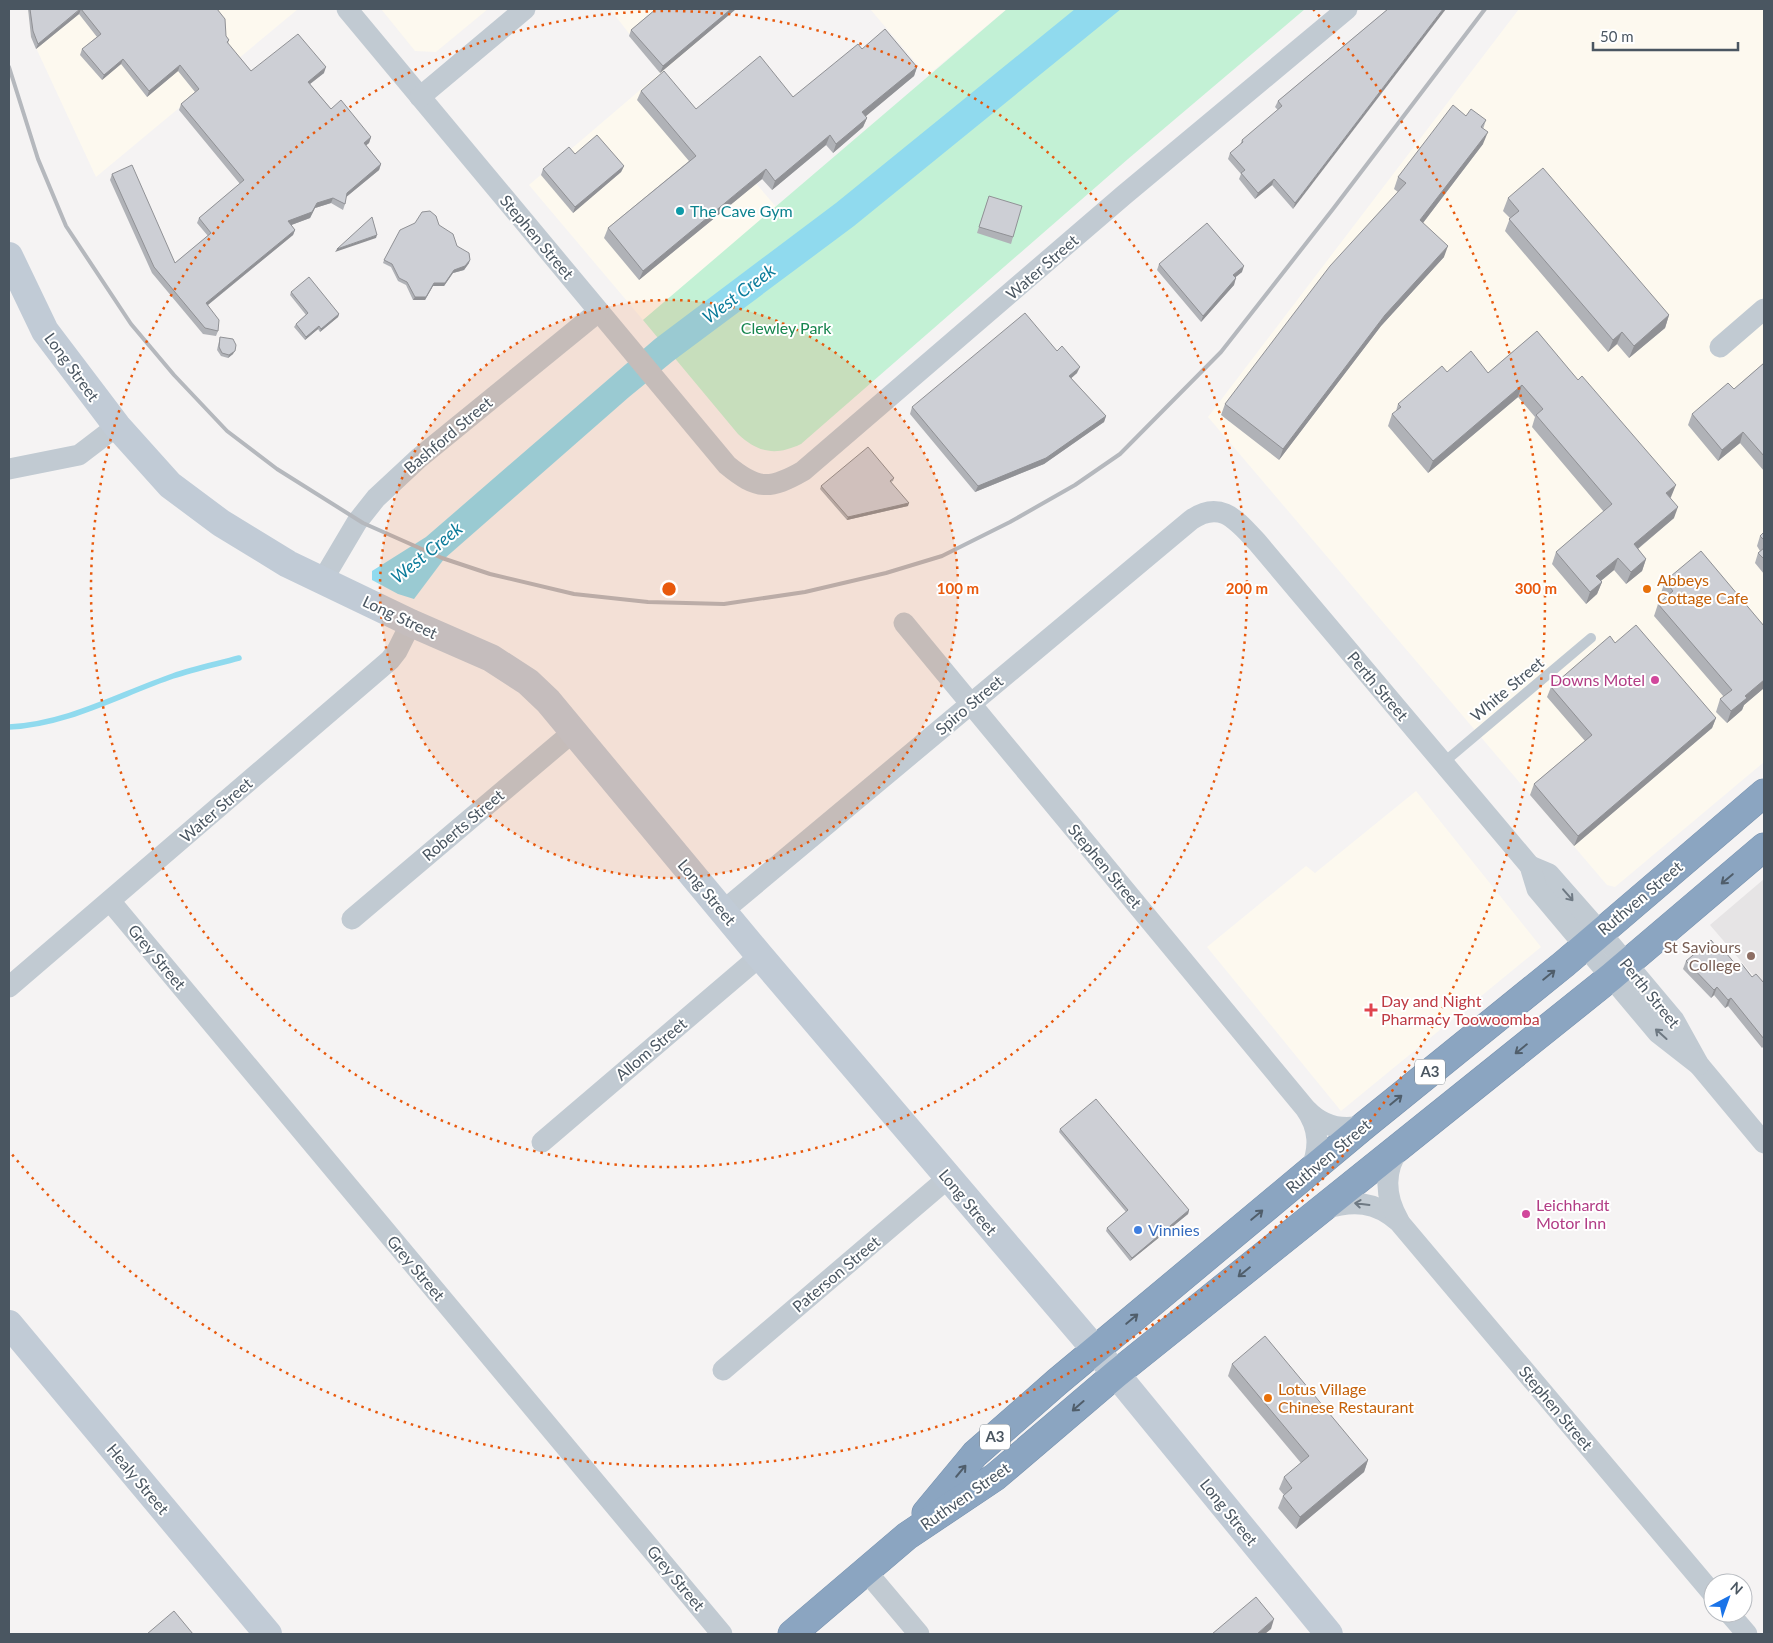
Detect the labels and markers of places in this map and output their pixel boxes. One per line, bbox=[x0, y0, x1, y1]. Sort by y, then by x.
place label: The Cave Gym bbox=[690, 201, 793, 220]
marker: The Cave Gym bbox=[674, 205, 686, 217]
place label: Abbeys Cottage Cafe bbox=[1657, 570, 1748, 607]
centre of rings bbox=[660, 580, 678, 598]
marker: Abbeys Cottage Cafe bbox=[1641, 583, 1653, 595]
place label: Downs Motel bbox=[1550, 670, 1645, 689]
marker: Downs Motel bbox=[1649, 674, 1661, 686]
place label: St Saviours College bbox=[1664, 937, 1741, 974]
marker: St Saviours College bbox=[1745, 950, 1757, 962]
place label: Day and Night Pharmacy Toowoomba bbox=[1381, 991, 1540, 1028]
marker: Day and Night Pharmacy Toowoomba bbox=[1365, 1004, 1377, 1016]
place label: Leichhardt Motor Inn bbox=[1536, 1195, 1610, 1232]
marker: Leichhardt Motor Inn bbox=[1520, 1208, 1532, 1220]
place label: Vinnies bbox=[1148, 1220, 1200, 1239]
marker: Vinnies bbox=[1132, 1224, 1144, 1236]
place label: Lotus Village Chinese Restaurant bbox=[1278, 1379, 1414, 1416]
marker: Lotus Village Chinese Restaurant bbox=[1262, 1392, 1274, 1404]

